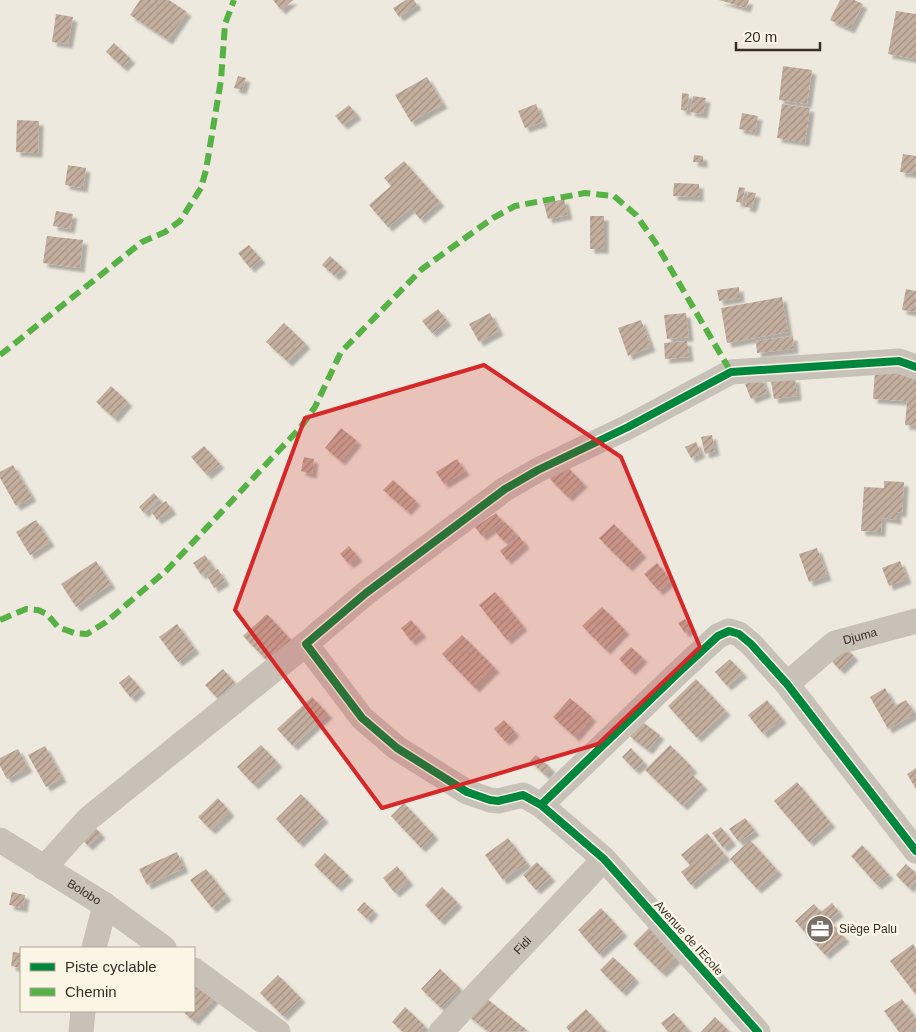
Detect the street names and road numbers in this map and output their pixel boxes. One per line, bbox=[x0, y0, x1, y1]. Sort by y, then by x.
street label: Djuma bbox=[841, 625, 879, 648]
street label: Bolobo bbox=[65, 876, 104, 908]
street label: Avenue de l'Ecole bbox=[652, 898, 726, 978]
street label: Fidi bbox=[511, 934, 534, 957]

